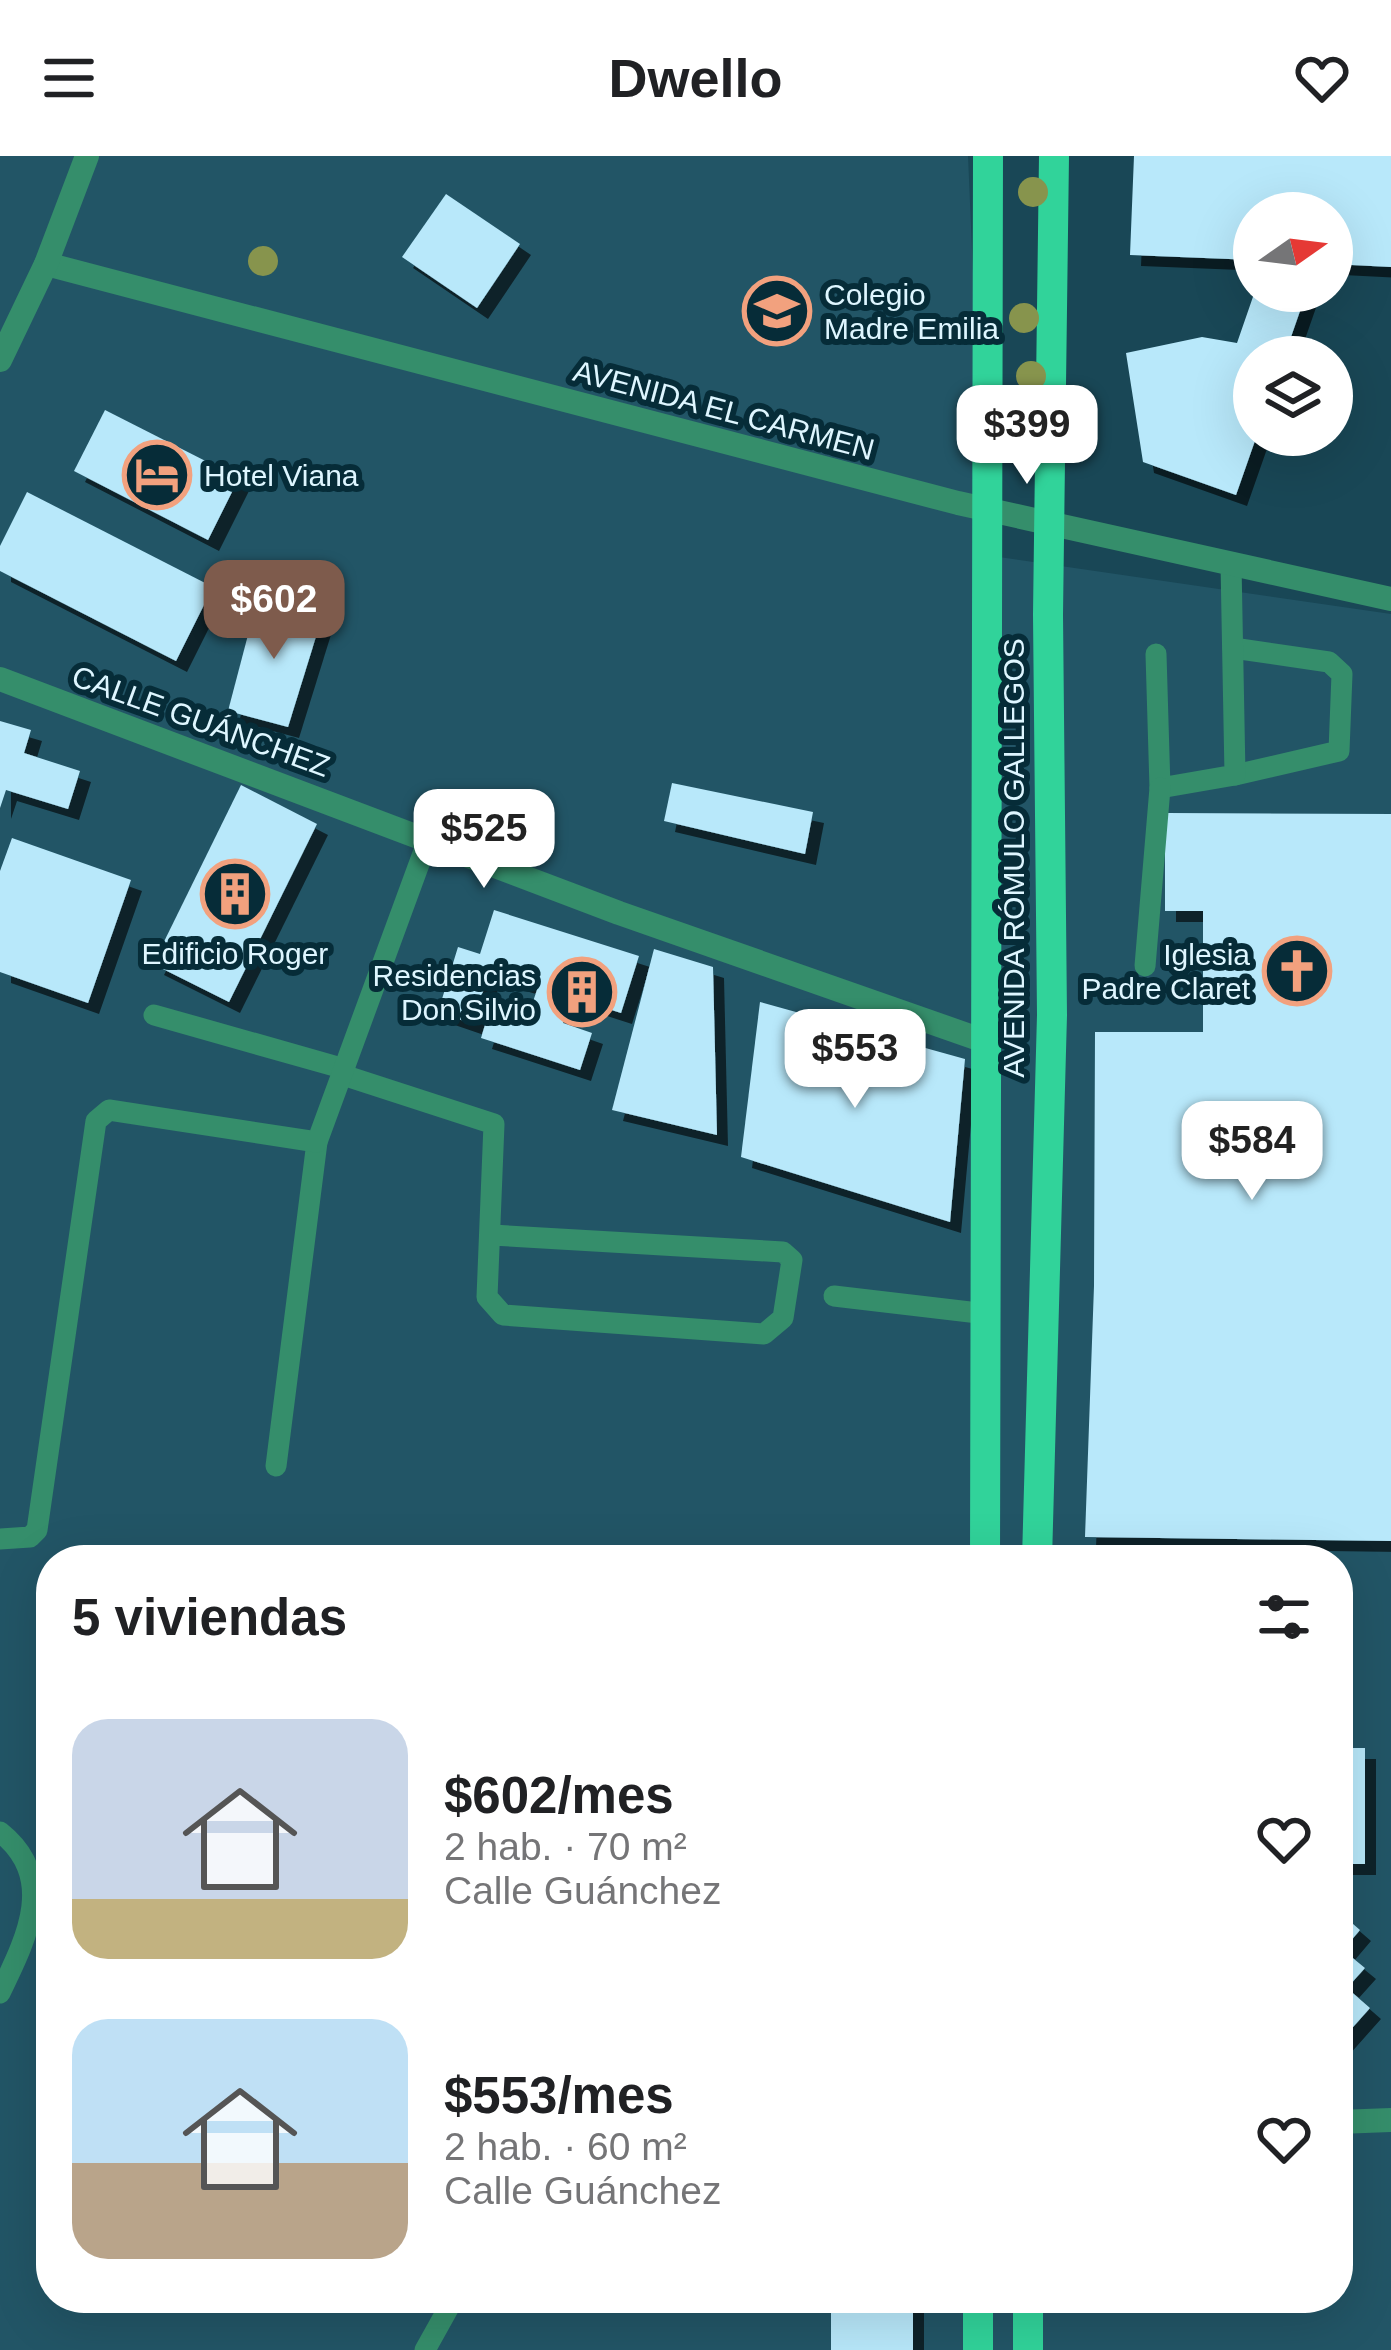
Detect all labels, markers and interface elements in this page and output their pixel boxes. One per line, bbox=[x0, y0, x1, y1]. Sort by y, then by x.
icon: menu bbox=[36, 45, 102, 111]
icon: heart bbox=[1289, 45, 1355, 111]
text: Dwello bbox=[608, 48, 783, 108]
north arrow bbox=[1233, 192, 1353, 312]
map controls bbox=[1233, 192, 1353, 456]
school or university icon: Colegio Madre Emilia bbox=[742, 276, 812, 346]
place label: Colegio Madre Emilia bbox=[824, 278, 999, 345]
button: layers bbox=[1233, 336, 1353, 456]
street label: AVENIDA EL CARMEN bbox=[570, 354, 878, 466]
pin: $399 bbox=[956, 385, 1098, 487]
text: $399 bbox=[984, 402, 1070, 445]
hotel icon: Hotel Viana bbox=[122, 440, 192, 510]
place label: Hotel Viana bbox=[204, 459, 359, 492]
pin: $602 bbox=[203, 560, 345, 662]
text: $602 bbox=[231, 577, 317, 620]
street label: AVENIDA RÓMULO GALLEGOS bbox=[997, 638, 1030, 1078]
street label: CALLE GUÁNCHEZ bbox=[68, 659, 334, 783]
pin: $525 bbox=[413, 789, 555, 891]
text: $525 bbox=[441, 806, 527, 849]
building icon: Edificio Roger bbox=[200, 859, 270, 929]
church icon: Iglesia Padre Claret bbox=[1262, 936, 1332, 1006]
place label: Edificio Roger bbox=[142, 937, 328, 970]
place label: Iglesia Padre Claret bbox=[1082, 938, 1251, 1005]
building icon: Residencias Don Silvio bbox=[547, 957, 617, 1027]
place label: Residencias Don Silvio bbox=[373, 959, 536, 1026]
pin: $553 bbox=[784, 1009, 926, 1111]
text: $553 bbox=[812, 1026, 898, 1069]
pin: $584 bbox=[1181, 1101, 1323, 1203]
text: $584 bbox=[1209, 1118, 1295, 1161]
icon: filters bbox=[1251, 1584, 1317, 1650]
text: 5 viviendas bbox=[72, 1589, 347, 1646]
icon: home bbox=[168, 1767, 312, 1911]
text: $602/mes bbox=[444, 1767, 674, 1824]
icon: heart bbox=[1251, 1806, 1317, 1872]
text: 2 hab. · 70 m² bbox=[444, 1825, 687, 1868]
text: Calle Guánchez bbox=[444, 1869, 722, 1912]
icon: home bbox=[168, 2067, 312, 2211]
text: $553/mes bbox=[444, 2067, 674, 2124]
icon: heart bbox=[1251, 2106, 1317, 2172]
text: 2 hab. · 60 m² bbox=[444, 2125, 687, 2168]
text: Calle Guánchez bbox=[444, 2169, 722, 2212]

